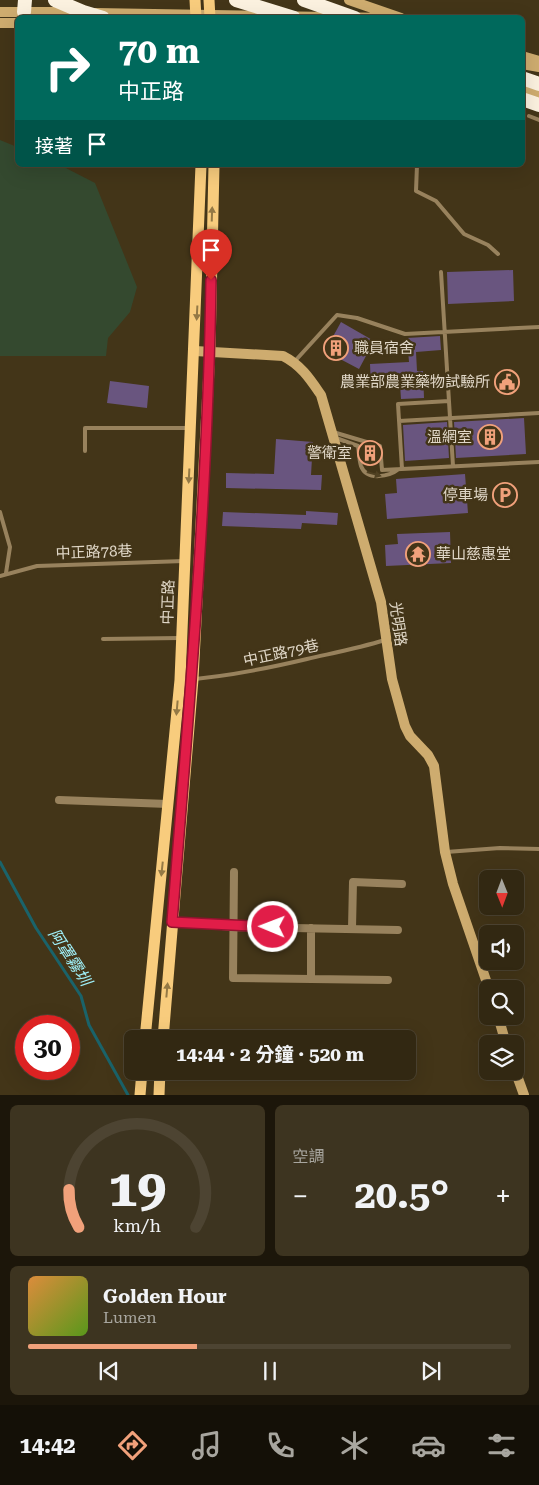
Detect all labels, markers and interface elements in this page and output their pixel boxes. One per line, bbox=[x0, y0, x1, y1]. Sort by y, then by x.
text: 70 m bbox=[118, 31, 200, 72]
icon: right bbox=[35, 35, 100, 100]
text: 中正路 bbox=[118, 79, 184, 104]
icon: arrive bbox=[83, 130, 111, 158]
text: 接著 bbox=[35, 135, 73, 158]
one-way arrow bbox=[208, 205, 216, 221]
pin bbox=[190, 229, 232, 280]
icon: arrive bbox=[197, 236, 225, 264]
one-way arrow bbox=[192, 306, 200, 322]
building icon: 職員宿舍 bbox=[323, 335, 349, 361]
place label: 職員宿舍 bbox=[354, 339, 414, 357]
public building icon: 農業部農業藥物試驗所 bbox=[494, 369, 520, 395]
place label: 農業部農業藥物試驗所 bbox=[340, 373, 490, 391]
building icon: 溫網室 bbox=[477, 424, 503, 450]
place label: 溫網室 bbox=[427, 428, 472, 446]
building icon: 警衛室 bbox=[357, 440, 383, 466]
place label: 警衛室 bbox=[307, 444, 352, 462]
one-way arrow bbox=[184, 468, 192, 484]
one-way arrow bbox=[366, 470, 382, 478]
parking icon: 停車場 bbox=[492, 482, 518, 508]
place label: 停車場 bbox=[443, 486, 488, 504]
temple icon: 華山慈惠堂 bbox=[405, 541, 431, 567]
street label: 中正路78巷 bbox=[55, 542, 133, 562]
place label: 華山慈惠堂 bbox=[436, 545, 511, 563]
street label: 中正路 bbox=[158, 579, 178, 625]
street label: 光明路 bbox=[386, 600, 410, 648]
street label: 中正路79巷 bbox=[242, 636, 320, 670]
one-way arrow bbox=[173, 700, 181, 716]
one-way arrow bbox=[157, 862, 165, 878]
north arrow bbox=[479, 870, 524, 915]
map controls bbox=[479, 870, 524, 1080]
position arrow bbox=[246, 900, 298, 952]
water label: 阿罩霧圳 bbox=[45, 925, 96, 991]
button: sound bbox=[479, 925, 524, 970]
button: search bbox=[479, 980, 524, 1025]
one-way arrow bbox=[163, 982, 171, 998]
speed limit sign: 30 bbox=[15, 1015, 80, 1080]
button: layers bbox=[479, 1035, 524, 1080]
text: 14:44 · 2 分鐘 · 520 m bbox=[176, 1043, 364, 1066]
text: 空調 bbox=[293, 1147, 325, 1166]
text: 19 bbox=[108, 1158, 166, 1219]
text: 20.5° bbox=[354, 1173, 449, 1217]
text: − bbox=[293, 1180, 308, 1213]
text: + bbox=[495, 1180, 511, 1213]
text: km/h bbox=[113, 1215, 162, 1236]
text: Golden Hour bbox=[103, 1285, 227, 1308]
text: Lumen bbox=[103, 1308, 157, 1327]
icon: previous bbox=[95, 1357, 123, 1385]
icon: pause bbox=[256, 1357, 284, 1385]
icon: next bbox=[417, 1357, 445, 1385]
icon: directions bbox=[115, 1428, 150, 1463]
icon: music bbox=[189, 1428, 224, 1463]
icon: phone bbox=[263, 1428, 298, 1463]
icon: climate bbox=[337, 1428, 372, 1463]
icon: car bbox=[411, 1428, 446, 1463]
icon: filters bbox=[484, 1428, 519, 1463]
text: 14:42 bbox=[19, 1433, 76, 1458]

